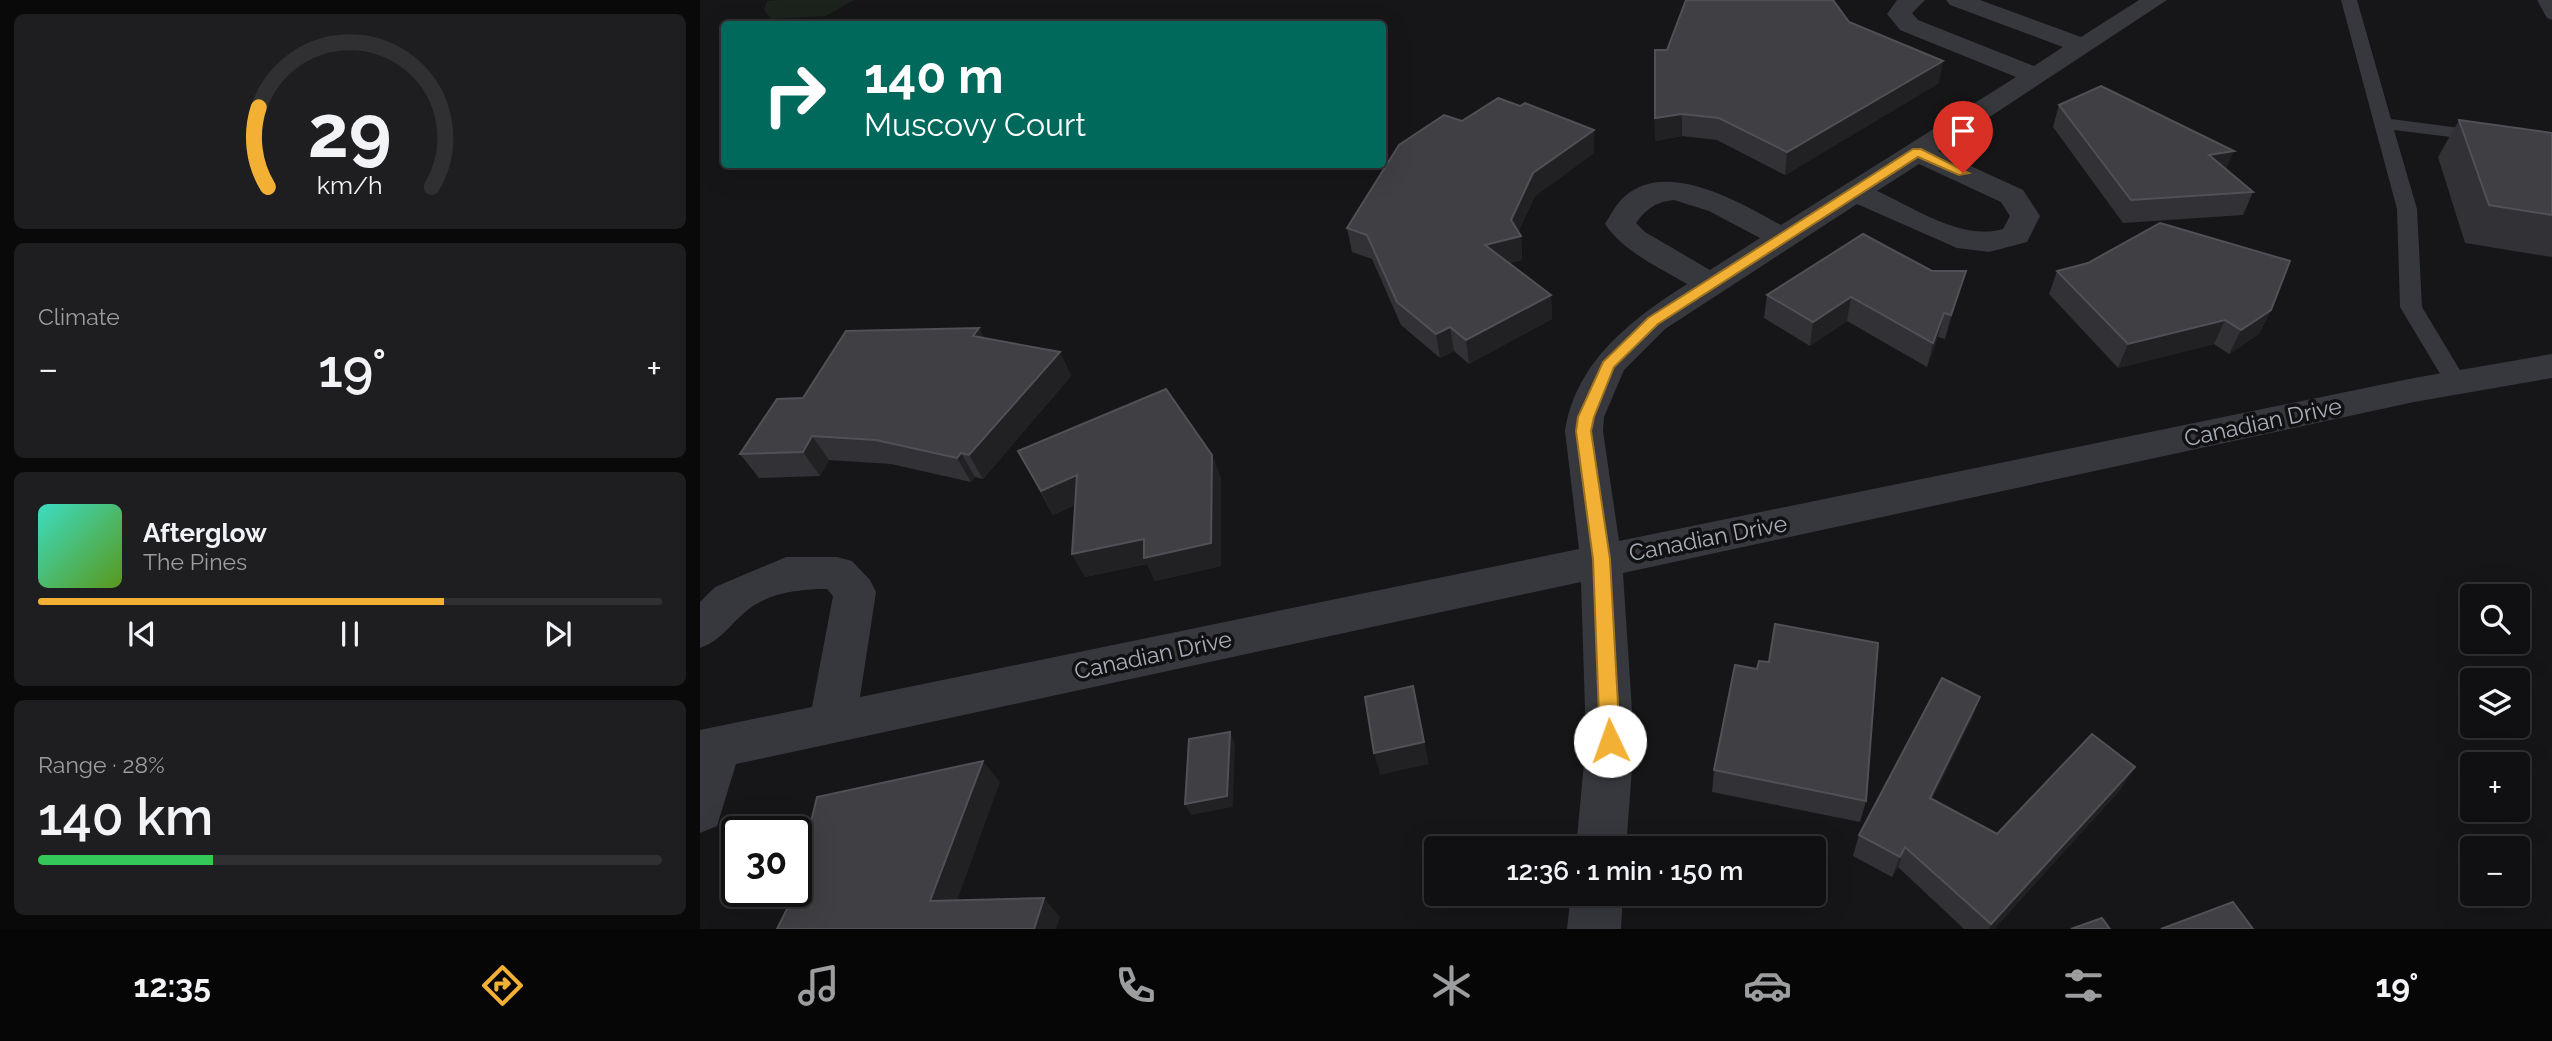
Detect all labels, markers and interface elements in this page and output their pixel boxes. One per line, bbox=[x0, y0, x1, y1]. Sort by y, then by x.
text: 140 m bbox=[864, 47, 1004, 104]
icon: right bbox=[749, 49, 840, 140]
text: 29 bbox=[308, 90, 392, 175]
pin bbox=[1933, 101, 1993, 173]
text: Muscovy Court bbox=[864, 106, 1086, 143]
icon: arrive bbox=[1944, 112, 1982, 150]
text: km/h bbox=[317, 170, 383, 200]
text: Climate bbox=[38, 303, 120, 330]
text: 19° bbox=[318, 338, 386, 399]
text: − bbox=[38, 346, 58, 391]
text: + bbox=[646, 346, 662, 391]
street label: Canadian Drive bbox=[2182, 392, 2344, 451]
street label: Canadian Drive bbox=[1627, 509, 1789, 566]
text: Afterglow bbox=[143, 518, 267, 548]
text: The Pines bbox=[143, 548, 247, 575]
map controls bbox=[2460, 584, 2530, 906]
button: search bbox=[2460, 584, 2530, 654]
icon: previous bbox=[123, 615, 161, 653]
icon: pause bbox=[331, 615, 369, 653]
icon: next bbox=[539, 615, 577, 653]
street label: Canadian Drive bbox=[1072, 625, 1234, 684]
button: layers bbox=[2460, 668, 2530, 738]
position arrow bbox=[1573, 704, 1647, 778]
text: Range · 28% bbox=[38, 751, 165, 778]
button: + bbox=[2460, 752, 2530, 822]
text: 140 km bbox=[38, 786, 213, 847]
speed limit sign: 30 bbox=[721, 816, 812, 907]
button: − bbox=[2460, 836, 2530, 906]
text: 12:36 · 1 min · 150 m bbox=[1507, 856, 1743, 886]
icon: directions bbox=[478, 961, 527, 1010]
icon: music bbox=[794, 961, 843, 1010]
icon: phone bbox=[1111, 961, 1160, 1010]
icon: climate bbox=[1427, 961, 1476, 1010]
icon: car bbox=[1743, 961, 1792, 1010]
icon: filters bbox=[2059, 961, 2108, 1010]
text: 12:35 bbox=[134, 967, 211, 1004]
text: 19° bbox=[2376, 967, 2418, 1004]

